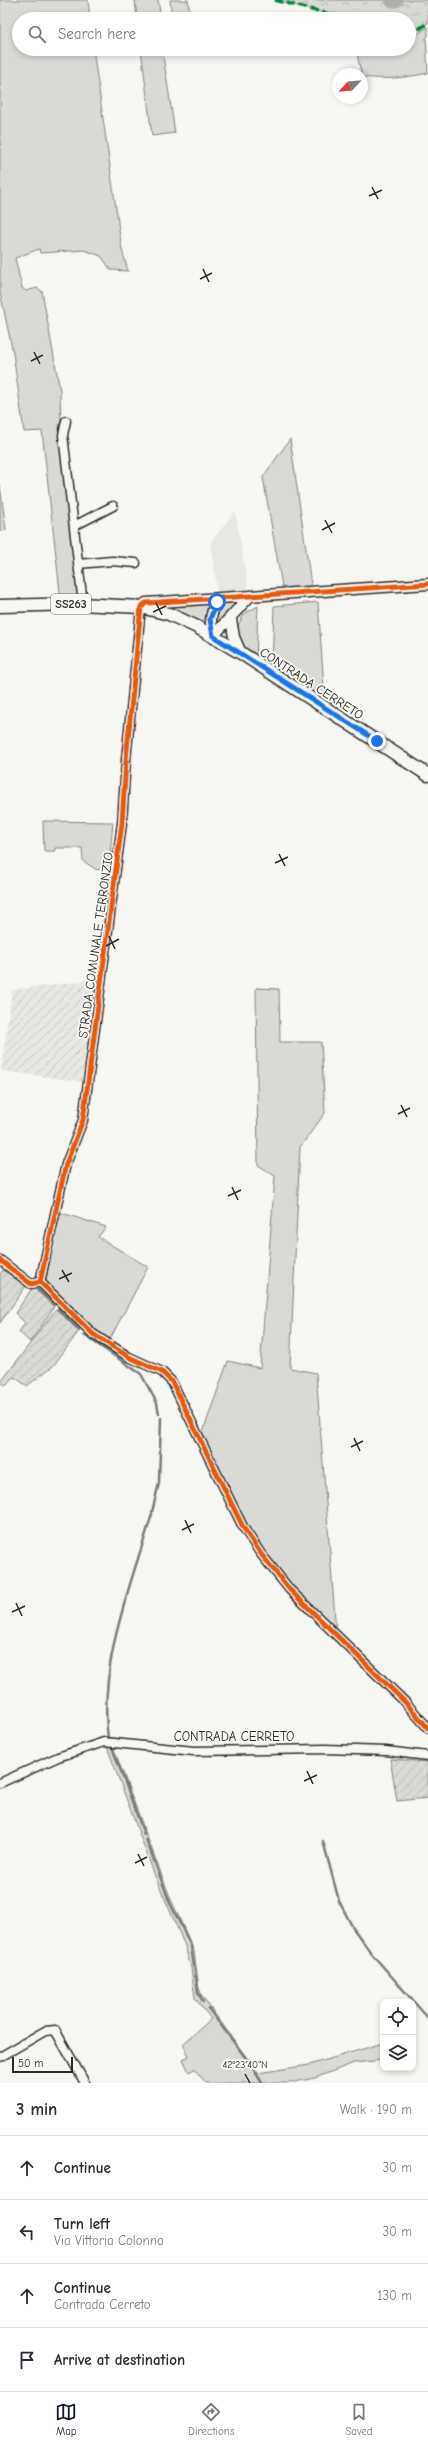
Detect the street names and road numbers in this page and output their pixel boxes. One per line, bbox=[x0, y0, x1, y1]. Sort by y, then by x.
road number: SS263 bbox=[51, 594, 91, 614]
street label: CONTRADA CERRETO bbox=[257, 644, 366, 723]
street label: STRADA COMUNALE TERRONZIO bbox=[75, 851, 116, 1039]
street label: CONTRADA CERRETO bbox=[174, 1729, 294, 1744]

